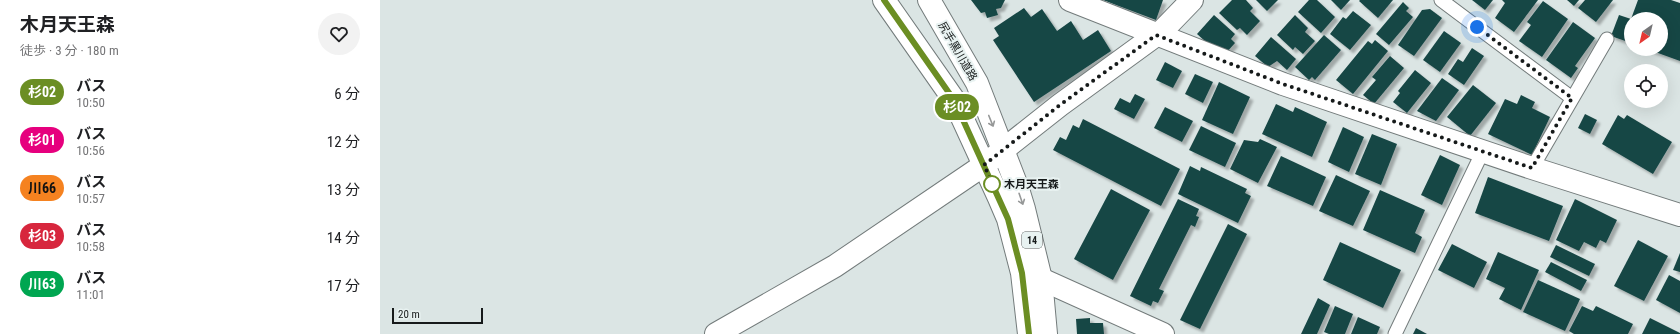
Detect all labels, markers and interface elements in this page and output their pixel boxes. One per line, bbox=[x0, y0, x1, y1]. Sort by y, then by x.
north arrow bbox=[1624, 12, 1668, 56]
map controls bbox=[1624, 12, 1668, 108]
text: 木月天王森 bbox=[20, 13, 115, 36]
button: heart bbox=[318, 13, 360, 55]
your location bbox=[1467, 17, 1487, 37]
street label: 尻手黒川道路 bbox=[935, 19, 980, 83]
text: 徒歩 · 3 分 · 180 m bbox=[20, 43, 119, 58]
button: locate bbox=[1624, 64, 1668, 108]
text: バス bbox=[76, 77, 106, 95]
text: 杉02 bbox=[28, 84, 56, 100]
text: 6 分 bbox=[334, 85, 360, 103]
line badge: 杉02 bbox=[934, 94, 980, 120]
text: 10:50 bbox=[76, 95, 105, 110]
text: 杉02 bbox=[943, 99, 971, 115]
one-way arrow bbox=[988, 115, 996, 127]
text: バス bbox=[76, 125, 106, 143]
text: 杉01 bbox=[28, 132, 56, 148]
text: 12 分 bbox=[327, 133, 360, 151]
text: 10:56 bbox=[76, 143, 105, 158]
text: バス bbox=[76, 173, 106, 191]
marker: 木月天王森 bbox=[983, 175, 1001, 193]
place label: 木月天王森 bbox=[1004, 178, 1059, 191]
text: 川66 bbox=[28, 180, 56, 196]
text: 13 分 bbox=[327, 181, 360, 199]
text: 10:57 bbox=[76, 191, 105, 206]
one-way arrow bbox=[1018, 193, 1025, 206]
text: バス bbox=[76, 221, 106, 239]
text: 杉03 bbox=[28, 228, 56, 244]
text: 14 分 bbox=[327, 229, 360, 247]
road number: 14 bbox=[1022, 232, 1042, 248]
text: 10:58 bbox=[76, 239, 105, 254]
text: バス bbox=[76, 269, 106, 287]
text: 川63 bbox=[28, 276, 56, 292]
text: 17 分 bbox=[327, 277, 360, 295]
text: 11:01 bbox=[76, 287, 105, 302]
scale bar bbox=[392, 306, 483, 325]
text: 20 m bbox=[398, 308, 420, 321]

